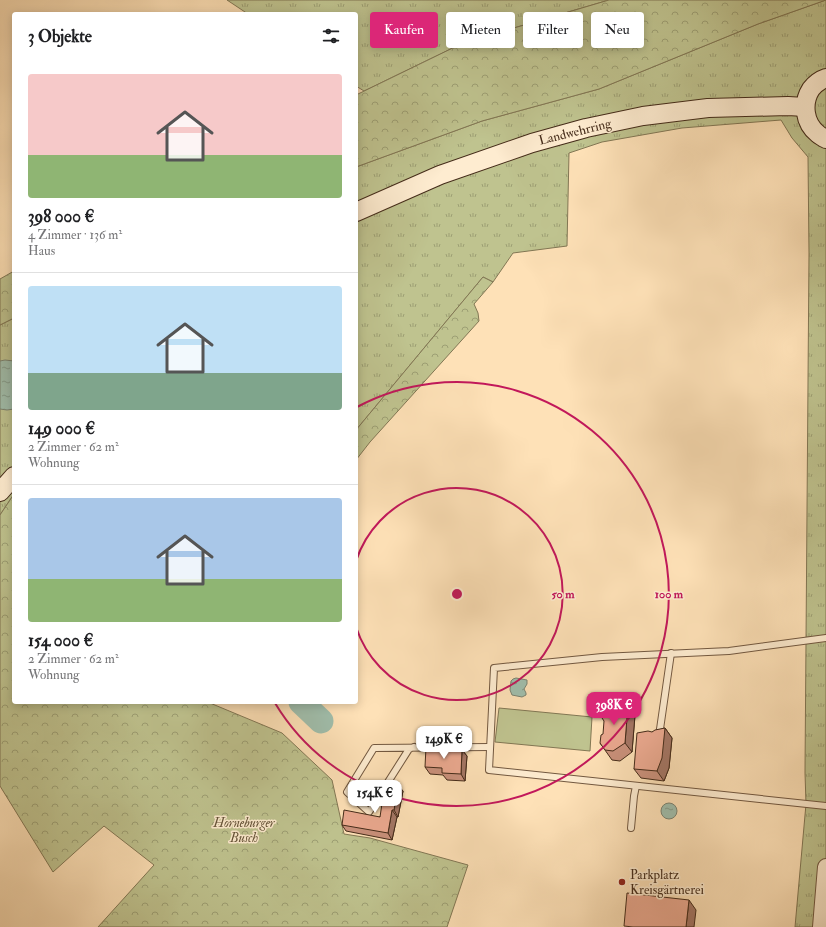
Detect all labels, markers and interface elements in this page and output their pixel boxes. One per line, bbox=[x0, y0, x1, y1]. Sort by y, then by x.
chip: Kaufen bbox=[370, 12, 438, 48]
chip: Mieten bbox=[446, 12, 515, 48]
chip: Filter bbox=[523, 12, 583, 48]
chip: Neu bbox=[591, 12, 644, 48]
icon: filters bbox=[320, 25, 342, 47]
text: 3 Objekte bbox=[28, 26, 92, 47]
icon: home bbox=[149, 100, 221, 172]
street label: Landwehrring bbox=[537, 115, 614, 149]
text: 398 000 € bbox=[28, 206, 94, 227]
text: 4 Zimmer · 136 m² bbox=[28, 227, 122, 243]
text: Haus bbox=[28, 243, 55, 259]
icon: home bbox=[149, 312, 221, 384]
text: 149 000 € bbox=[28, 418, 95, 439]
text: 2 Zimmer · 62 m² bbox=[28, 439, 119, 455]
text: Wohnung bbox=[28, 455, 80, 471]
icon: home bbox=[149, 524, 221, 596]
centre of rings bbox=[450, 587, 464, 601]
text: 50 m bbox=[551, 587, 575, 602]
text: 100 m bbox=[655, 587, 684, 602]
text: 154 000 € bbox=[28, 630, 93, 651]
text: 2 Zimmer · 62 m² bbox=[28, 651, 119, 667]
text: Wohnung bbox=[28, 667, 80, 683]
pin: 398K € bbox=[581, 692, 647, 726]
text: 398K € bbox=[595, 697, 633, 713]
pin: 149K € bbox=[411, 726, 477, 760]
text: 149K € bbox=[425, 731, 463, 747]
pin: 154K € bbox=[342, 780, 408, 814]
text: 154K € bbox=[357, 785, 393, 801]
park label: Horneburger Busch bbox=[212, 815, 276, 846]
place label: Parkplatz Kreisgärtnerei bbox=[630, 867, 704, 898]
marker: Parkplatz Kreisgärtnerei bbox=[617, 877, 627, 887]

